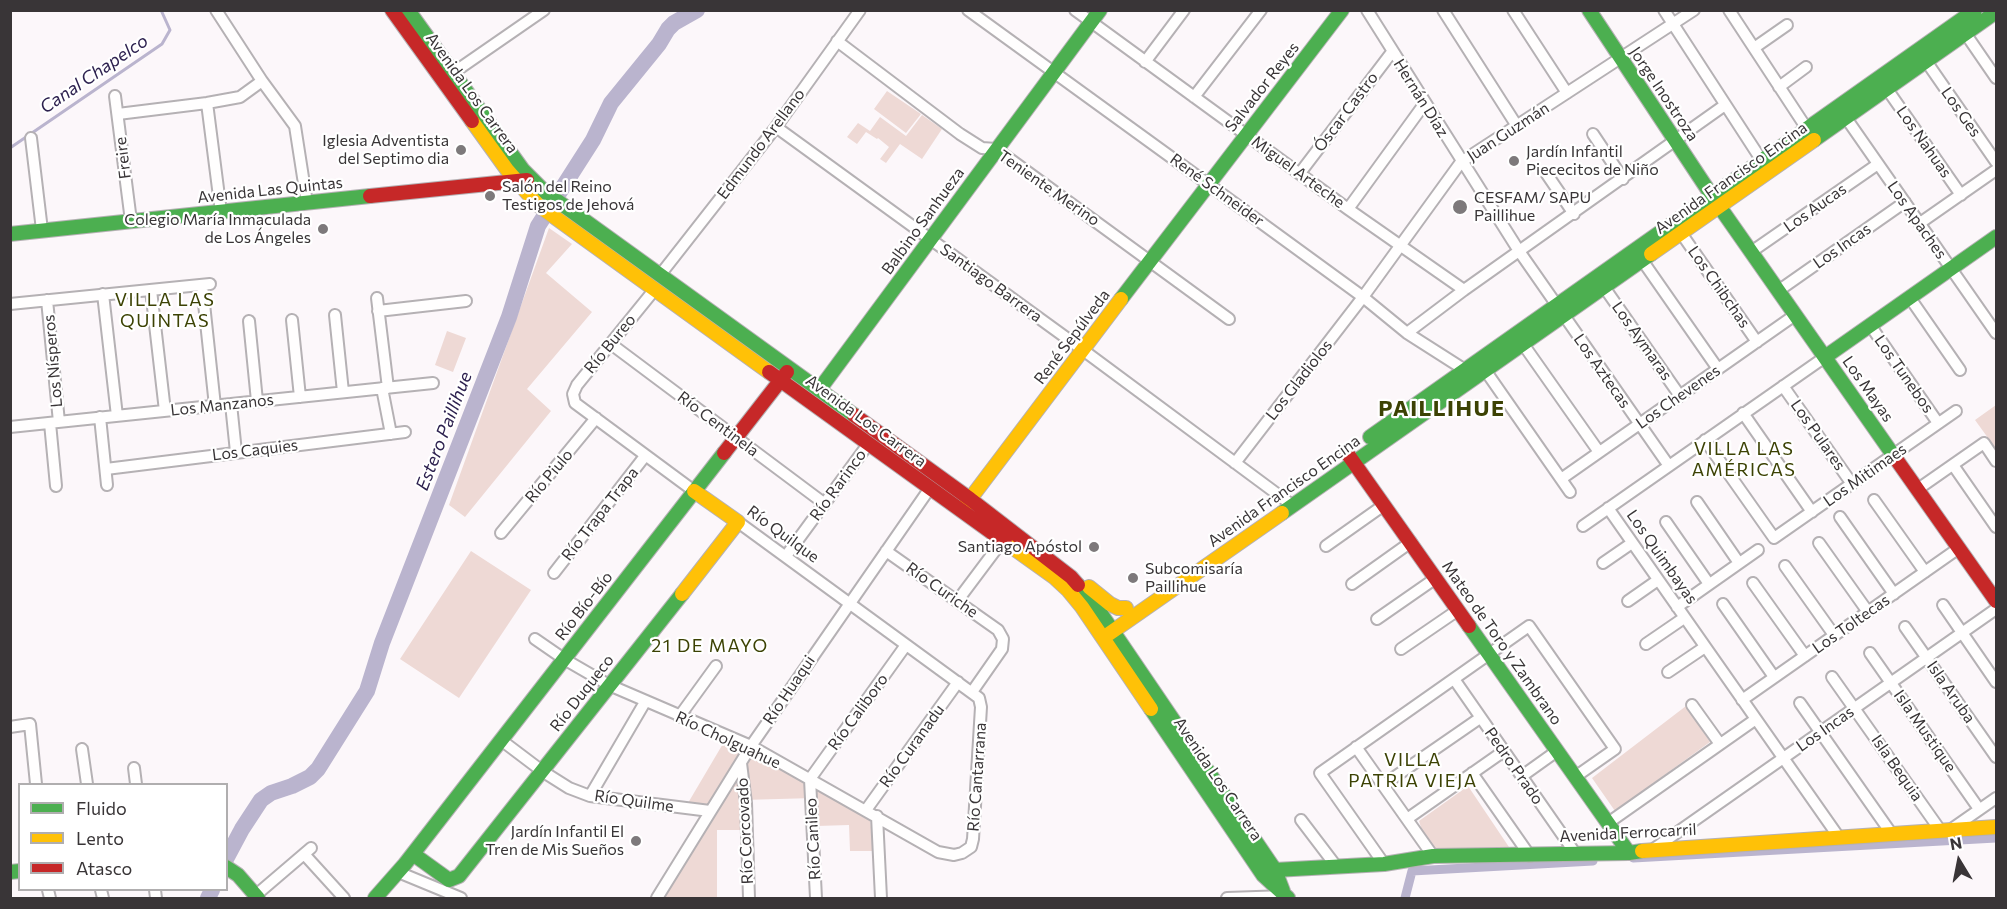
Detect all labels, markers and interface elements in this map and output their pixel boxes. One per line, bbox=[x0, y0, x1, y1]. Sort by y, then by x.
street label: Avenida Los Carrera bbox=[422, 29, 522, 157]
water label: Canal Chapelco bbox=[36, 30, 152, 118]
street label: Salvador Reyes bbox=[1221, 38, 1303, 136]
street label: Jorge Inostroza bbox=[1625, 43, 1703, 145]
street label: Hernán Díaz bbox=[1389, 55, 1453, 141]
street label: Óscar Castro bbox=[1310, 68, 1382, 156]
street label: Los Ges bbox=[1937, 83, 1985, 141]
street label: Edmundo Arellano bbox=[713, 85, 809, 203]
street label: Juan Guzmán bbox=[1463, 98, 1553, 166]
street label: Los Nahuas bbox=[1892, 102, 1956, 182]
street label: Avenida Francisco Encina bbox=[1651, 118, 1811, 238]
place label: Iglesia Adventista del Septimo dia bbox=[322, 131, 449, 169]
street label: Miguel Arteche bbox=[1248, 132, 1348, 212]
street label: Freire bbox=[111, 136, 135, 180]
place label: Jardín Infantil Piececitos de Niño bbox=[1526, 142, 1659, 180]
marker: Iglesia Adventista del Septimo dia bbox=[454, 143, 468, 157]
street label: Teniente Merino bbox=[995, 146, 1103, 230]
street label: René Schneider bbox=[1166, 149, 1268, 231]
marker: Jardín Infantil Piececitos de Niño bbox=[1507, 154, 1521, 168]
street label: Balbino Sanhueza bbox=[878, 164, 968, 278]
street label: Avenida Las Quintas bbox=[196, 173, 344, 207]
place label: Salón del Reino Testigos de Jehová bbox=[502, 177, 634, 215]
street label: Los Apaches bbox=[1883, 177, 1951, 263]
street label: Los Aucas bbox=[1780, 179, 1850, 237]
place label: CESFAM/ SAPU Paillihue bbox=[1474, 188, 1591, 226]
marker: Salón del Reino Testigos de Jehová bbox=[483, 189, 497, 203]
marker: CESFAM/ SAPU Paillihue bbox=[1451, 198, 1469, 216]
place label: Colegio María Inmaculada de Los Ángeles bbox=[124, 210, 311, 248]
street label: Los Incas bbox=[1809, 219, 1875, 273]
marker: Colegio María Inmaculada de Los Ángeles bbox=[316, 222, 330, 236]
street label: Santiago Barrera bbox=[936, 240, 1046, 326]
street label: Los Chibchas bbox=[1684, 242, 1754, 332]
street label: René Sepúlveda bbox=[1030, 286, 1114, 388]
district label: VILLA LAS QUINTAS bbox=[115, 289, 215, 332]
street label: Los Aymaras bbox=[1608, 298, 1676, 384]
street label: Río Bureo bbox=[580, 310, 640, 378]
street label: Los Nísperos bbox=[39, 314, 67, 408]
street label: Los Aztecas bbox=[1569, 330, 1635, 412]
street label: Los Tunebos bbox=[1870, 331, 1938, 417]
street label: Los Gladiolos bbox=[1262, 336, 1336, 424]
street label: Los Mayas bbox=[1838, 352, 1898, 426]
street label: Los Chevenes bbox=[1632, 361, 1724, 433]
water label: Estero Paillihue bbox=[411, 369, 477, 493]
street label: Avenida Los Carrera bbox=[802, 371, 930, 471]
street label: Río Centinela bbox=[674, 387, 762, 461]
street label: Los Manzanos bbox=[169, 390, 275, 420]
district label: PAILLIHUE bbox=[1378, 396, 1506, 422]
street label: Los Pulares bbox=[1787, 396, 1849, 474]
street label: Avenida Francisco Encina bbox=[1204, 431, 1364, 551]
street label: Los Caquies bbox=[211, 435, 299, 465]
district label: VILLA LAS AMÉRICAS bbox=[1692, 438, 1796, 480]
street label: Los Mitimaes bbox=[1820, 439, 1910, 511]
street label: Río Piulo bbox=[521, 445, 577, 507]
street label: Río Rarinco bbox=[806, 446, 870, 524]
street label: Río Trapa Trapa bbox=[558, 463, 642, 565]
street label: Río Quilque bbox=[743, 501, 823, 567]
street label: Los Quimbayas bbox=[1622, 506, 1702, 608]
place label: Santiago Apóstol bbox=[958, 537, 1082, 557]
marker: Santiago Apóstol bbox=[1087, 540, 1101, 554]
street label: Mateo de Toro y Zambrano bbox=[1438, 557, 1566, 729]
street label: Río Curiche bbox=[902, 558, 982, 622]
place label: Subcomisaría Paillihue bbox=[1145, 559, 1243, 597]
street label: Río Bío-Bío bbox=[551, 568, 617, 644]
marker: Subcomisaría Paillihue bbox=[1126, 571, 1140, 585]
street label: Los Toltecas bbox=[1809, 590, 1893, 658]
district label: 21 DE MAYO bbox=[651, 635, 769, 657]
street label: Río Duqueco bbox=[546, 651, 618, 735]
street label: Río Huaqui bbox=[759, 652, 819, 728]
street label: Isla Aruba bbox=[1923, 657, 1979, 727]
street label: Río Caliboro bbox=[824, 670, 892, 754]
street label: Isla Mustique bbox=[1890, 686, 1960, 776]
street label: Río Curanadu bbox=[876, 701, 948, 791]
street label: Los Incas bbox=[1792, 702, 1858, 756]
street label: Río Cholguahue bbox=[672, 707, 784, 773]
street label: Avenida Los Carrera bbox=[1170, 714, 1266, 844]
street label: Río Cantarrana bbox=[964, 722, 990, 832]
street label: Pedro Prado bbox=[1480, 724, 1548, 808]
street label: Isla Bequia bbox=[1867, 731, 1927, 805]
district label: VILLA PATRIA VIEJA bbox=[1348, 749, 1478, 792]
street label: Río Corcovado bbox=[733, 777, 757, 885]
legend bbox=[18, 783, 228, 891]
street label: Río Quilme bbox=[593, 786, 675, 816]
text: Fluido bbox=[76, 797, 127, 819]
street label: Río Canileo bbox=[801, 797, 825, 881]
street label: Avenida Ferrocarril bbox=[1559, 820, 1697, 846]
place label: Jardín Infantil El Tren de Mis Sueños bbox=[485, 822, 624, 860]
text: Lento bbox=[76, 827, 124, 849]
north arrow bbox=[1929, 831, 1989, 891]
text: N bbox=[1948, 832, 1963, 853]
marker: Jardín Infantil El Tren de Mis Sueños bbox=[629, 834, 643, 848]
text: Atasco bbox=[76, 857, 132, 879]

